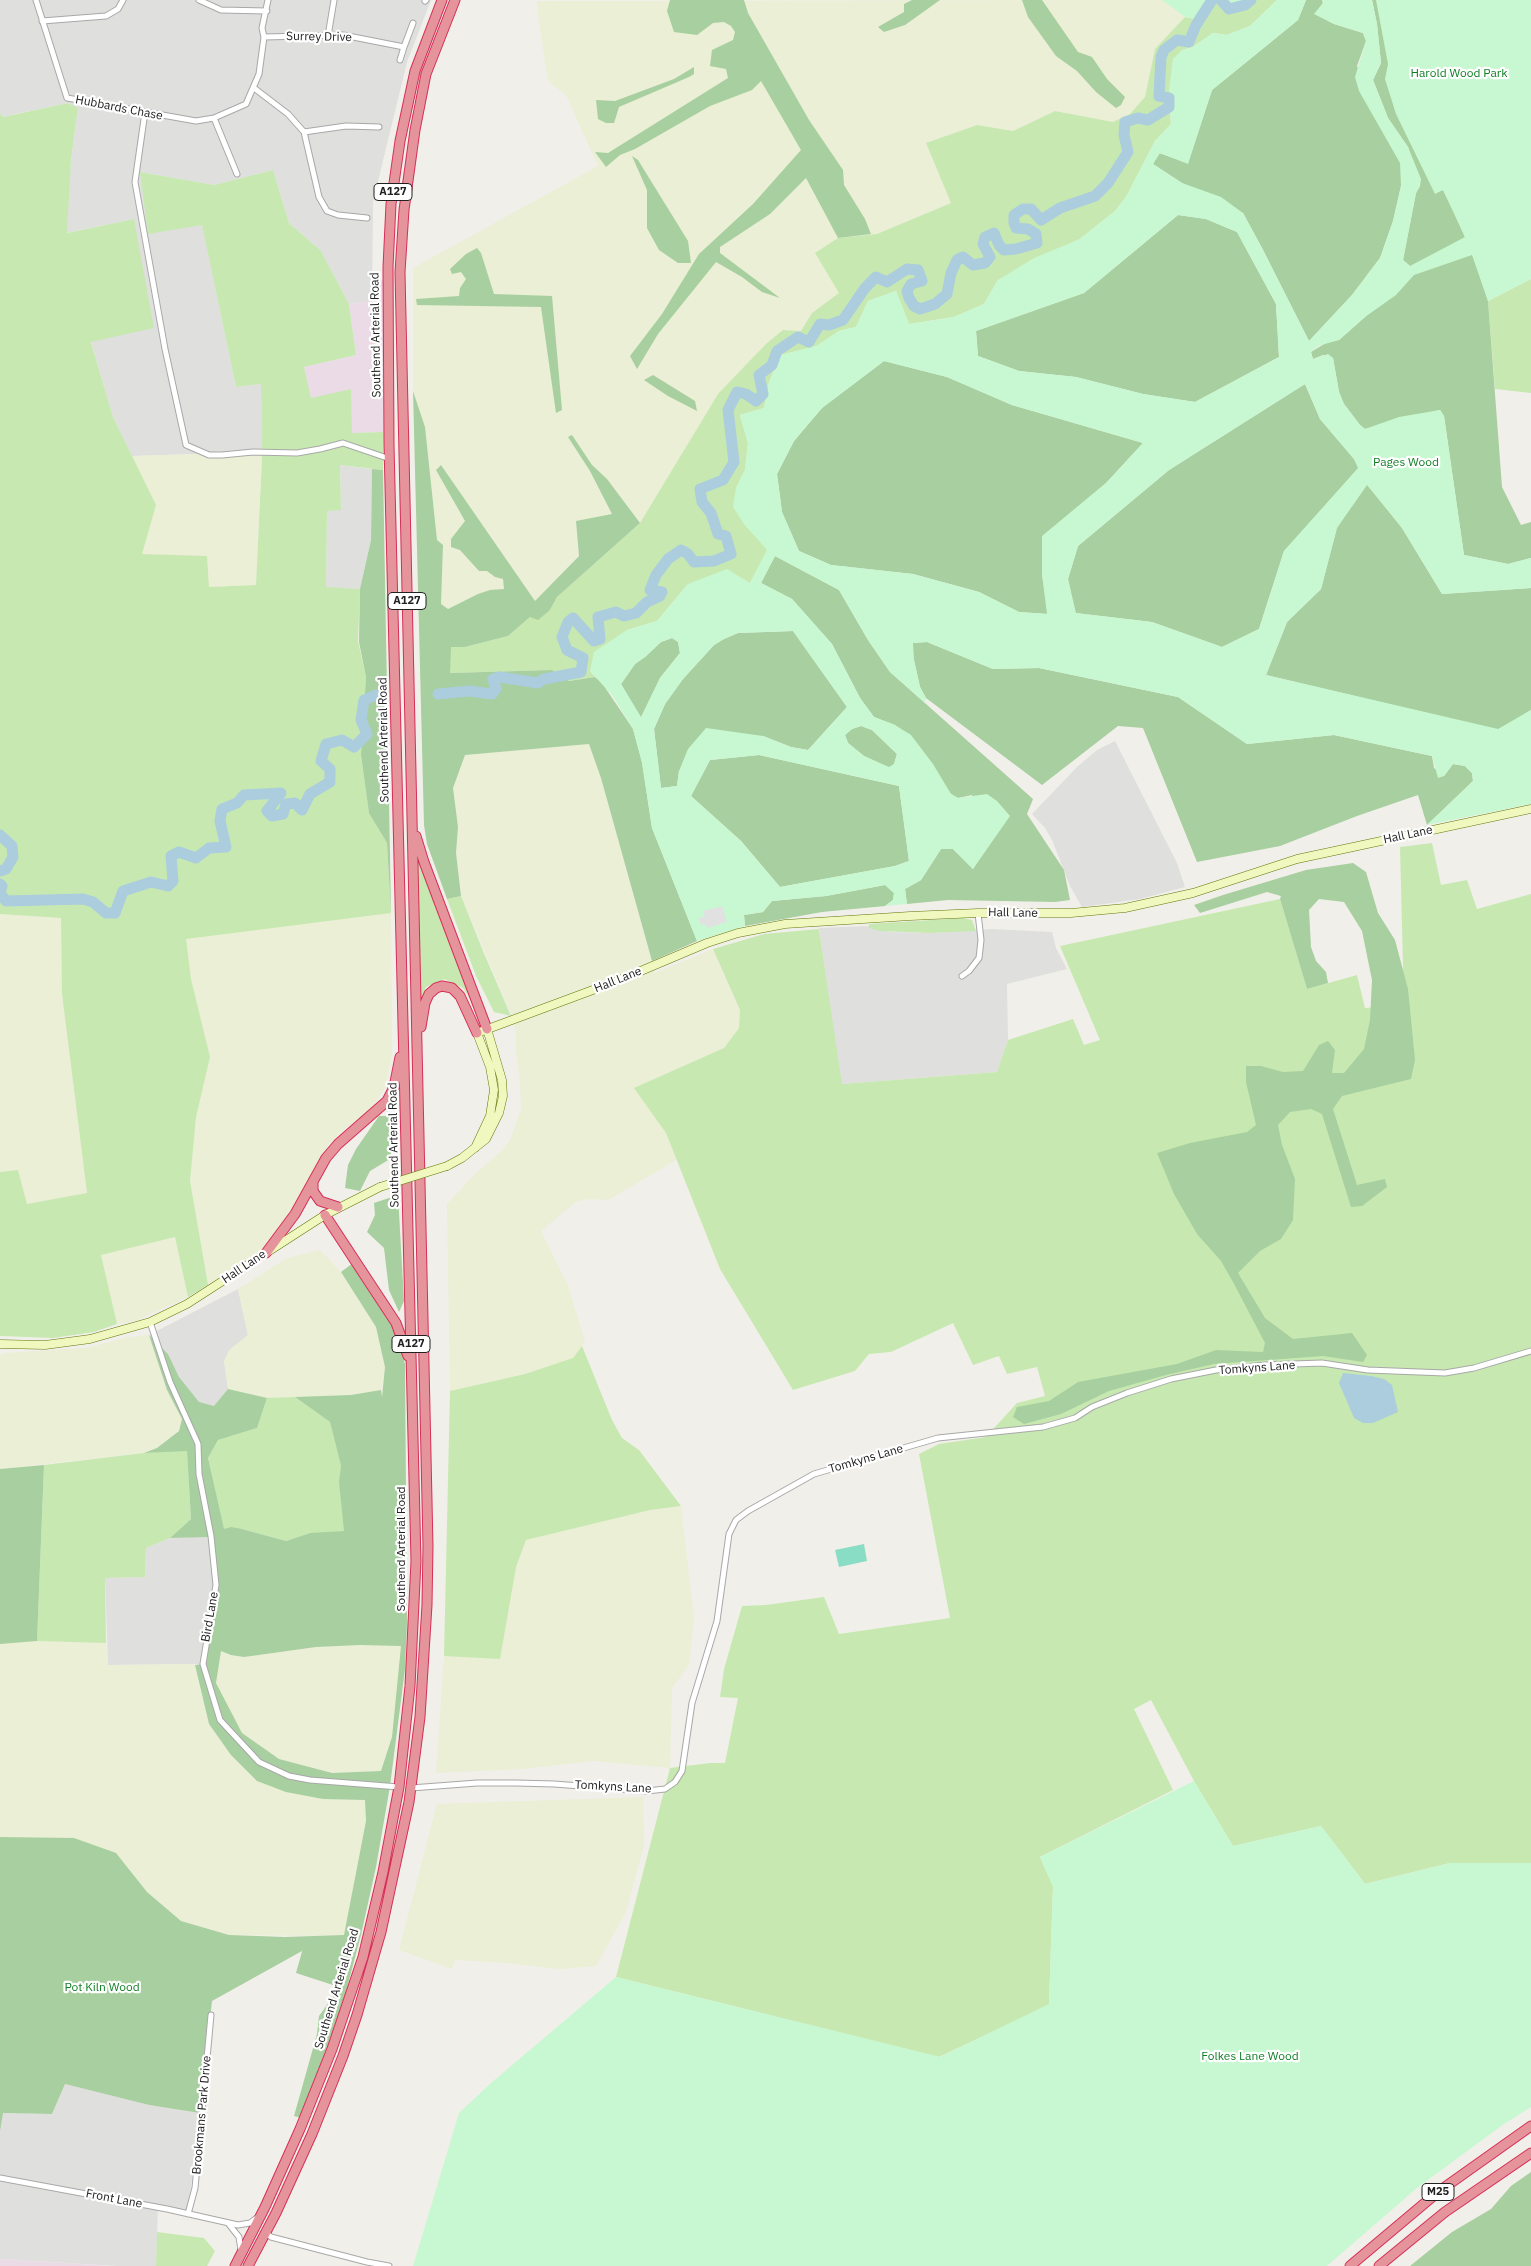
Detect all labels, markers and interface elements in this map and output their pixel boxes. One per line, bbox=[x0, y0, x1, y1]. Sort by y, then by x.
street label: Surrey Drive bbox=[286, 29, 352, 45]
park label: Harold Wood Park bbox=[1410, 67, 1508, 81]
street label: Hubbards Chase bbox=[74, 92, 164, 124]
road number: A127 bbox=[374, 183, 412, 200]
street label: Southend Arterial Road bbox=[368, 272, 384, 398]
park label: Pages Wood bbox=[1373, 456, 1439, 470]
road number: A127 bbox=[388, 592, 426, 610]
street label: Southend Arterial Road bbox=[376, 677, 392, 803]
street label: Hall Lane bbox=[1382, 823, 1434, 847]
street label: Hall Lane bbox=[988, 905, 1038, 921]
street label: Hall Lane bbox=[592, 964, 644, 996]
street label: Southend Arterial Road bbox=[386, 1082, 402, 1208]
street label: Hall Lane bbox=[219, 1247, 269, 1287]
road number: A127 bbox=[392, 1336, 430, 1352]
street label: Tomkyns Lane bbox=[1218, 1358, 1296, 1378]
street label: Tomkyns Lane bbox=[827, 1441, 905, 1477]
street label: Southend Arterial Road bbox=[395, 1486, 409, 1612]
street label: Bird Lane bbox=[199, 1591, 221, 1643]
street label: Tomkyns Lane bbox=[574, 1778, 652, 1796]
street label: Southend Arterial Road bbox=[312, 1927, 362, 2051]
park label: Pot Kiln Wood bbox=[64, 1981, 140, 1995]
park label: Folkes Lane Wood bbox=[1201, 2050, 1299, 2064]
street label: Brookmans Park Drive bbox=[190, 2055, 214, 2175]
road number: M25 bbox=[1422, 2184, 1454, 2200]
street label: Front Lane bbox=[85, 2186, 143, 2212]

